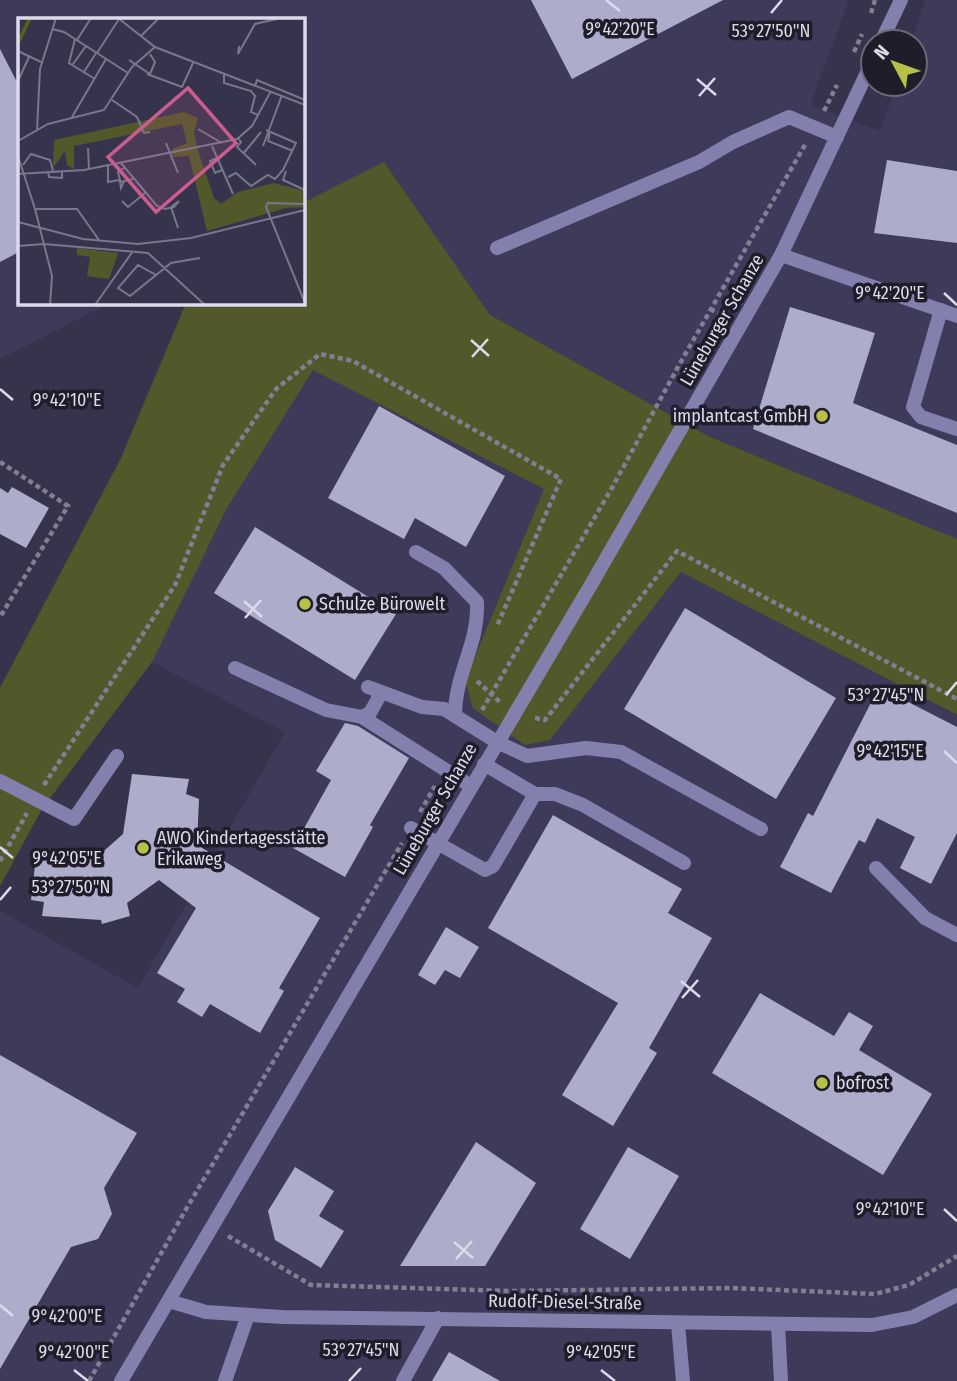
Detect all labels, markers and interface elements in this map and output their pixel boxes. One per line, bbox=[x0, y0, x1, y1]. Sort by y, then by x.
inset map bbox=[18, 18, 304, 304]
text: 9°42'20"E bbox=[585, 18, 655, 40]
text: 53°27'50"N bbox=[732, 20, 810, 42]
north arrow bbox=[859, 28, 929, 98]
text: N bbox=[869, 40, 894, 64]
street label: Lüneburger Schanze bbox=[675, 250, 769, 390]
text: 9°42'20"E bbox=[855, 282, 925, 304]
text: 9°42'10"E bbox=[33, 389, 101, 411]
place label: implantcast GmbH bbox=[673, 405, 808, 427]
marker: implantcast GmbH bbox=[814, 408, 830, 424]
place label: Schulze Bürowelt bbox=[319, 593, 446, 615]
marker: Schulze Bürowelt bbox=[297, 596, 313, 612]
text: 53°27'45"N bbox=[848, 684, 924, 706]
street label: Lüneburger Schanze bbox=[388, 739, 482, 879]
text: 9°42'15"E bbox=[856, 740, 924, 762]
place label: AWO Kindertagesstätte Erikaweg bbox=[157, 827, 326, 870]
marker: AWO Kindertagesstätte Erikaweg bbox=[135, 840, 151, 856]
text: 9°42'05"E bbox=[32, 847, 102, 869]
text: 53°27'50"N bbox=[32, 876, 110, 898]
place label: bofrost bbox=[836, 1072, 889, 1094]
marker: bofrost bbox=[814, 1075, 830, 1091]
text: 9°42'10"E bbox=[856, 1198, 924, 1220]
street label: Rudolf-Diesel-Straße bbox=[488, 1290, 642, 1314]
text: 9°42'00"E bbox=[32, 1305, 102, 1327]
text: 53°27'45"N bbox=[323, 1339, 399, 1361]
text: 9°42'00"E bbox=[39, 1341, 109, 1363]
text: 9°42'05"E bbox=[566, 1341, 636, 1363]

